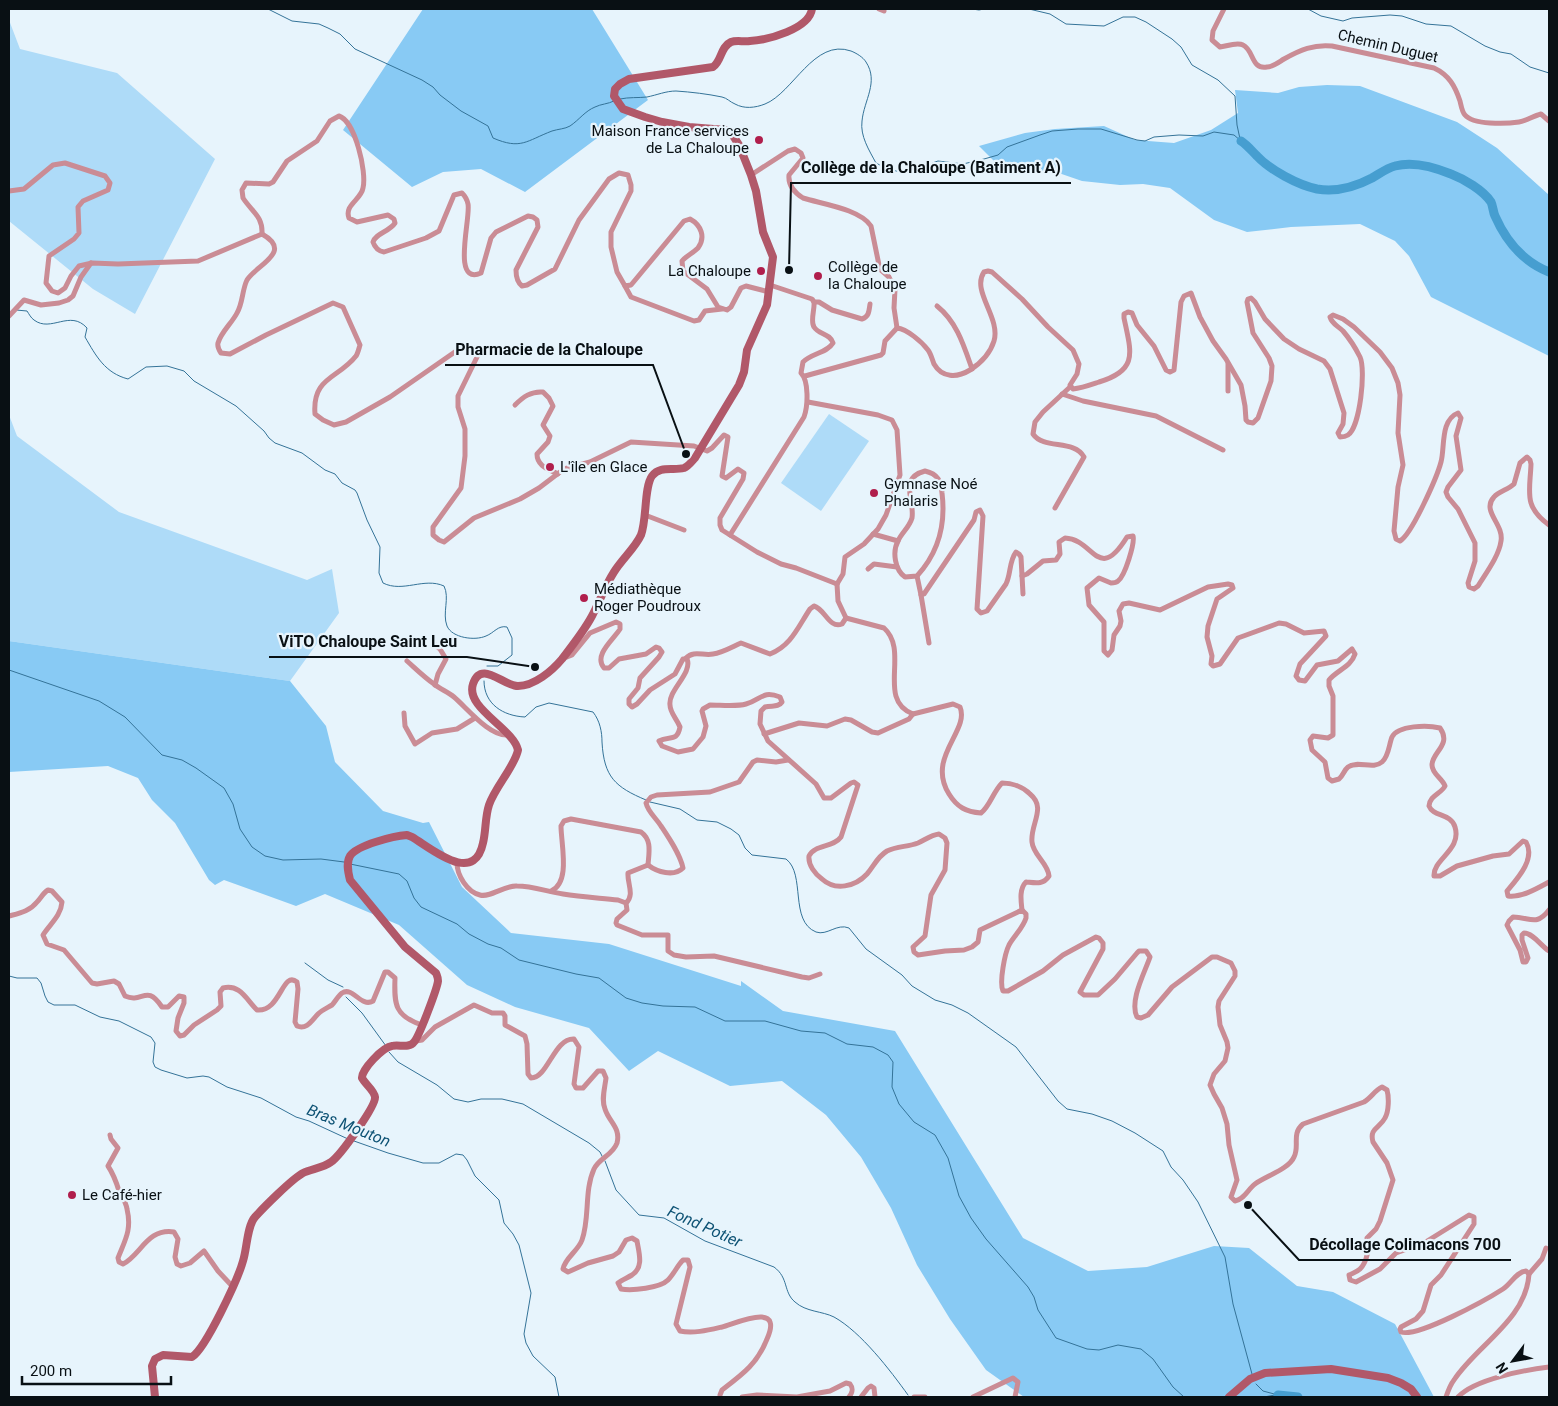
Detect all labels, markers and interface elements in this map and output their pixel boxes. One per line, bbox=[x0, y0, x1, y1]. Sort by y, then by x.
street label: Chemin Duguet bbox=[1336, 26, 1440, 66]
place label: Maison France services de La Chaloupe bbox=[592, 122, 749, 157]
marker: Maison France services de La Chaloupe bbox=[753, 134, 765, 146]
callout: Collège de la Chaloupe (Batiment A) bbox=[791, 152, 1071, 183]
text: Collège de la Chaloupe (Batiment A) bbox=[801, 158, 1061, 177]
place label: Collège de la Chaloupe bbox=[828, 258, 907, 293]
place label: La Chaloupe bbox=[668, 262, 751, 280]
marker: La Chaloupe bbox=[755, 265, 767, 277]
marker: Collège de la Chaloupe bbox=[812, 270, 824, 282]
callout: Pharmacie de la Chaloupe bbox=[445, 334, 653, 365]
text: Pharmacie de la Chaloupe bbox=[455, 340, 643, 359]
place label: L'île en Glace bbox=[560, 458, 648, 476]
marker: L'île en Glace bbox=[544, 461, 556, 473]
place label: Gymnase Noé Phalaris bbox=[884, 475, 978, 510]
marker: Gymnase Noé Phalaris bbox=[868, 487, 880, 499]
place label: Médiathèque Roger Poudroux bbox=[594, 580, 701, 615]
marker: Médiathèque Roger Poudroux bbox=[578, 592, 590, 604]
callout: ViTO Chaloupe Saint Leu bbox=[269, 626, 467, 657]
text: ViTO Chaloupe Saint Leu bbox=[279, 632, 457, 651]
water label: Bras Mouton bbox=[304, 1100, 393, 1151]
place label: Le Café-hier bbox=[82, 1186, 162, 1204]
marker: Le Café-hier bbox=[66, 1189, 78, 1201]
water label: Fond Potier bbox=[665, 1202, 746, 1252]
callout: Décollage Colimacons 700 bbox=[1299, 1229, 1511, 1260]
text: Décollage Colimacons 700 bbox=[1309, 1235, 1501, 1254]
north arrow bbox=[1488, 1336, 1538, 1386]
scale bar bbox=[22, 1354, 171, 1386]
text: N bbox=[1493, 1359, 1511, 1376]
text: 200 m bbox=[30, 1362, 72, 1380]

